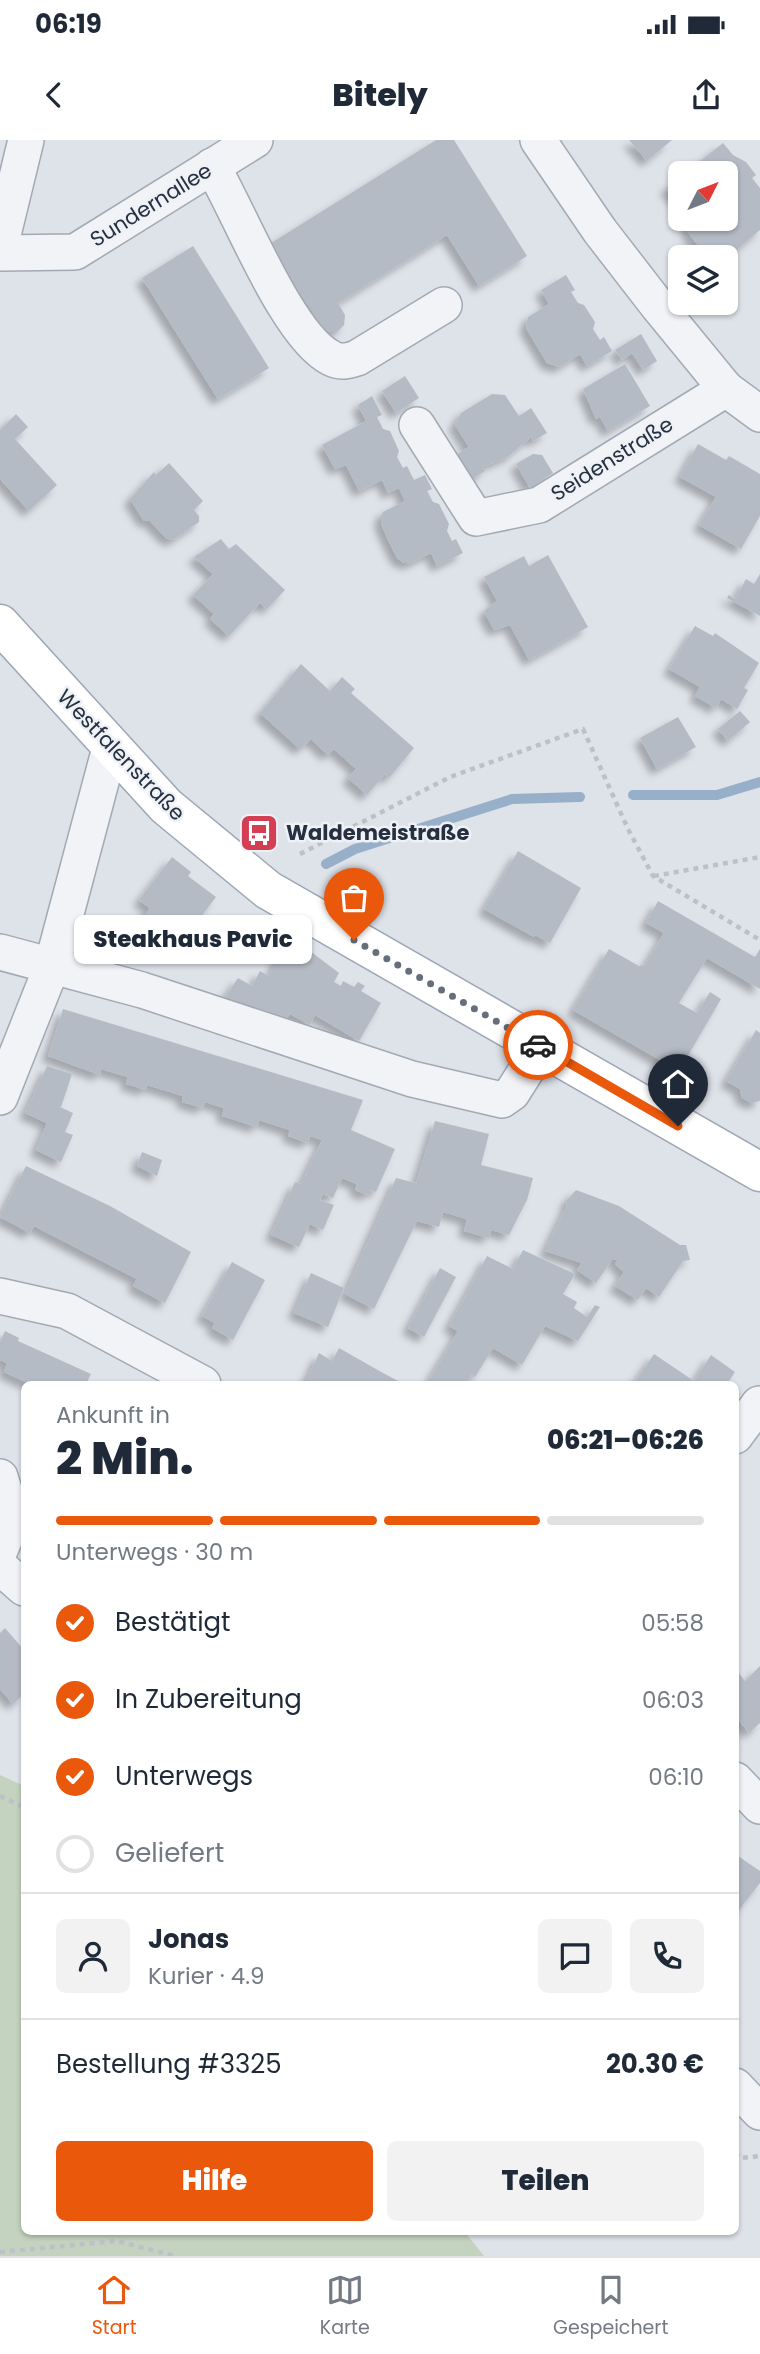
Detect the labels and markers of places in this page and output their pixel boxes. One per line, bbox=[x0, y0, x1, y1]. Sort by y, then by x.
bus stop icon: Waldemeistraße bbox=[238, 812, 280, 854]
place label: Waldemeistraße bbox=[286, 818, 470, 847]
pin bbox=[324, 868, 384, 940]
callout: Steakhaus Pavic bbox=[74, 916, 312, 964]
pin bbox=[648, 1054, 708, 1126]

